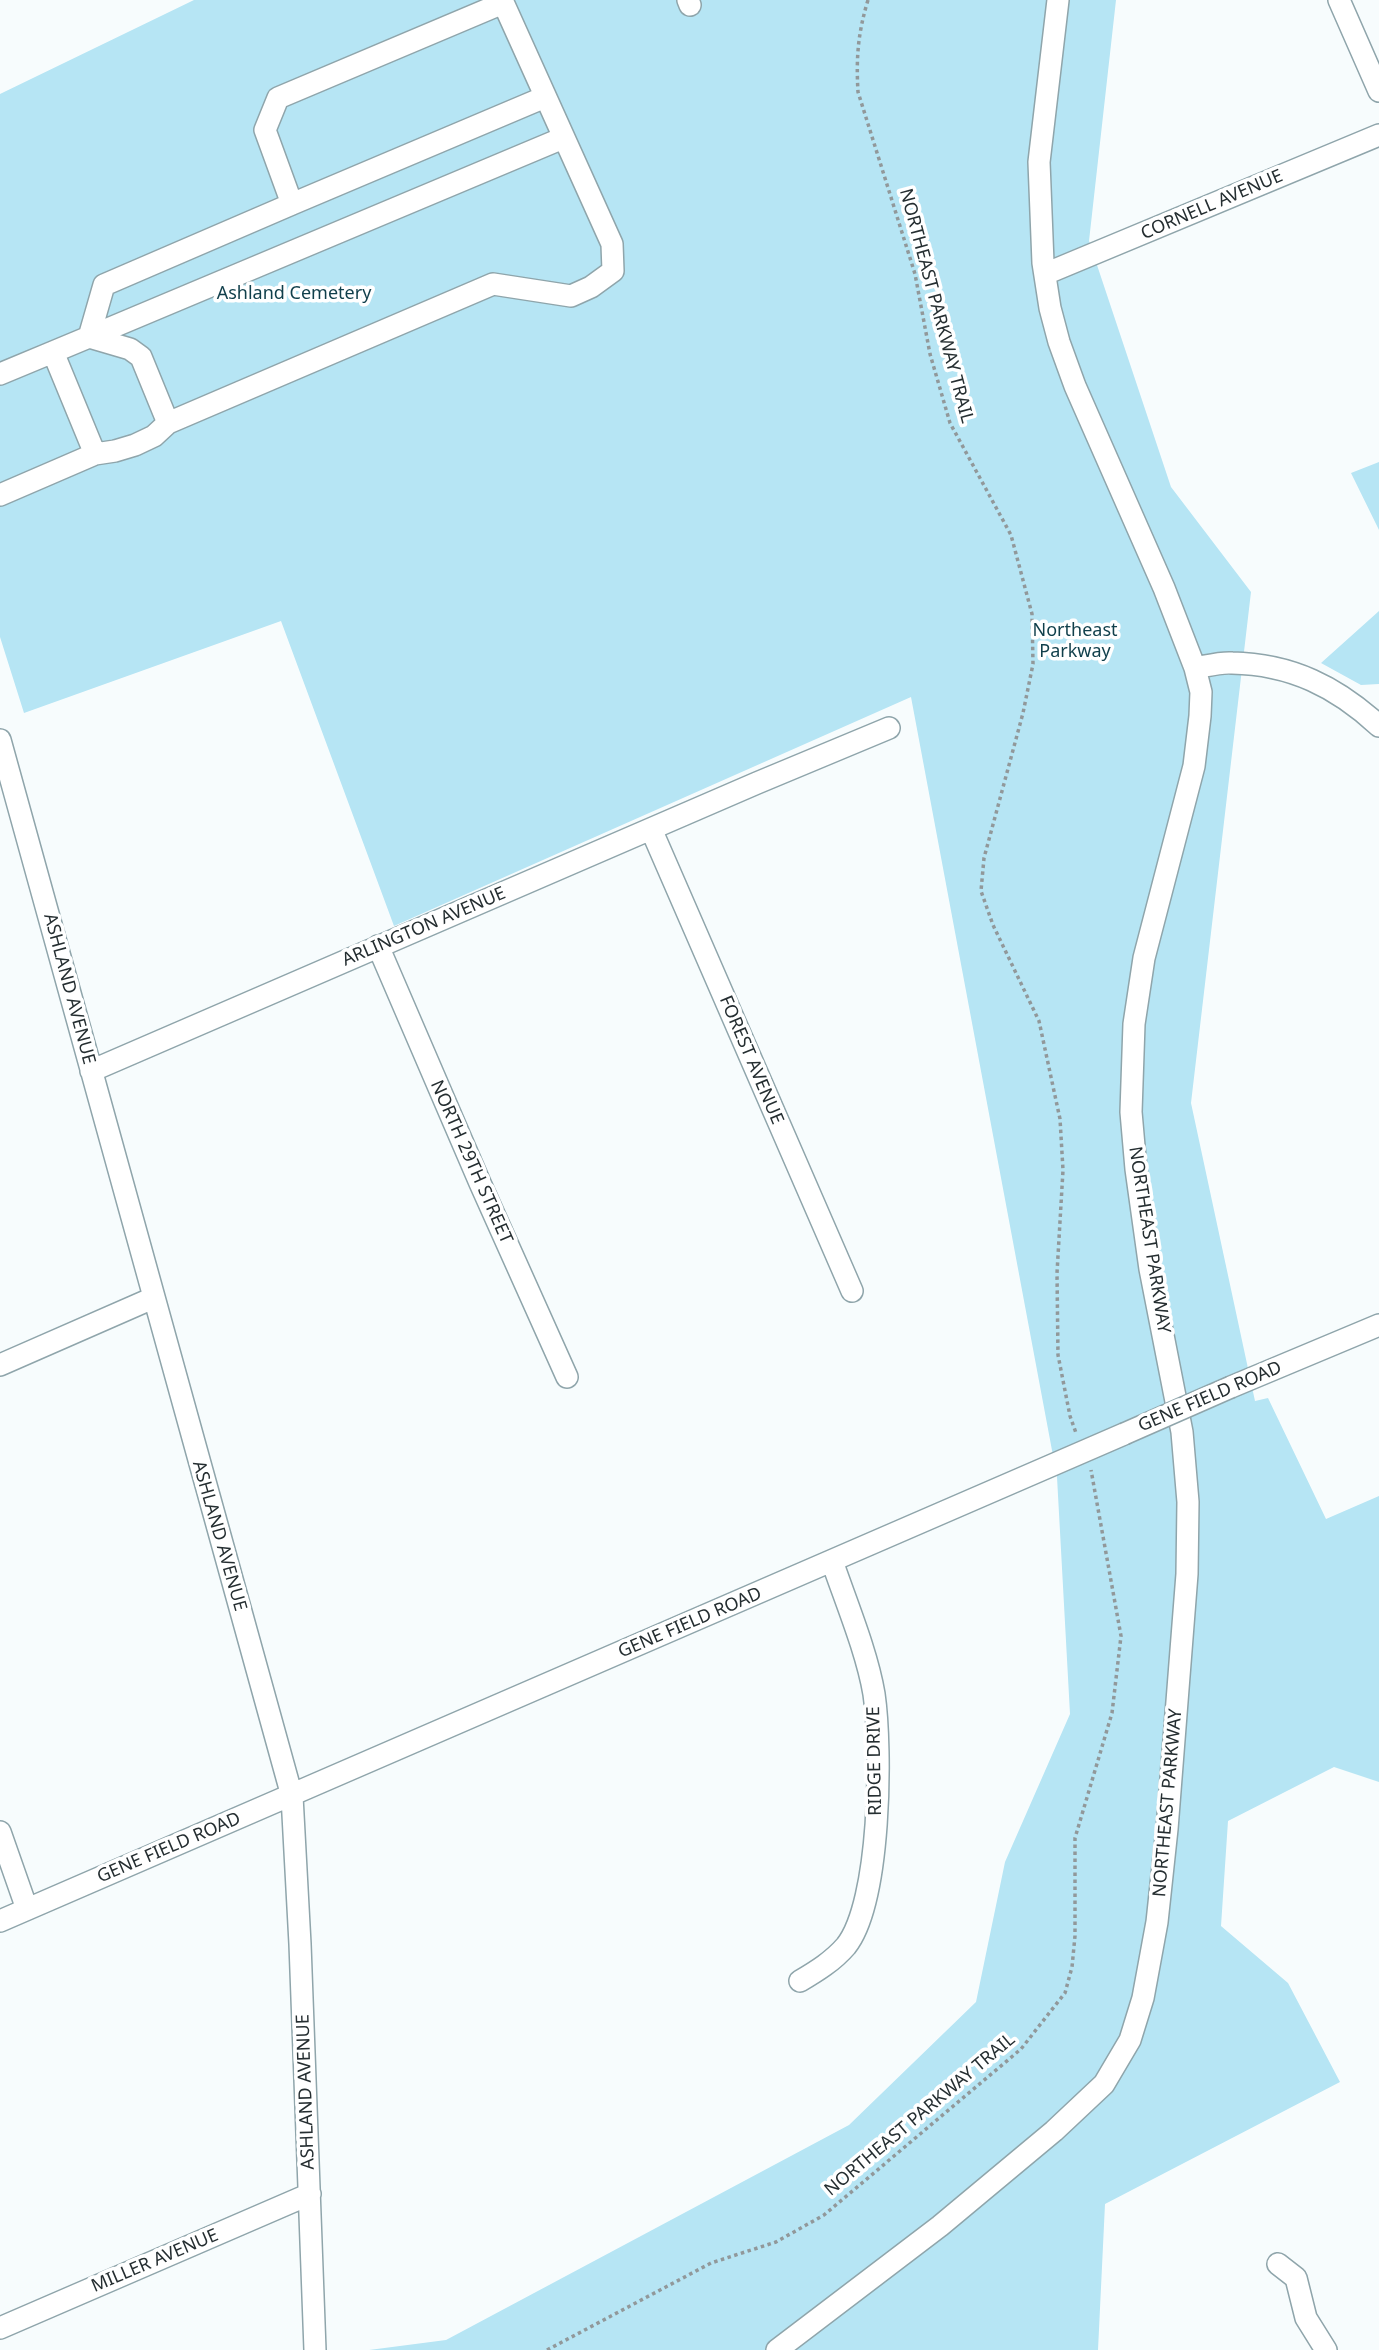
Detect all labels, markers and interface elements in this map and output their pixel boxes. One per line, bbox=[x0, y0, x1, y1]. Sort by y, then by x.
street label: CORNELL AVENUE bbox=[1138, 165, 1286, 245]
street label: NORTHEAST PARKWAY TRAIL bbox=[894, 186, 978, 426]
park label: Ashland Cemetery bbox=[217, 283, 371, 305]
park label: Northeast Parkway bbox=[1033, 620, 1117, 662]
street label: ARLINGTON AVENUE bbox=[339, 883, 509, 971]
street label: ASHLAND AVENUE bbox=[38, 911, 100, 1067]
street label: FOREST AVENUE bbox=[714, 992, 788, 1128]
street label: NORTH 29TH STREET bbox=[425, 1077, 517, 1247]
street label: NORTHEAST PARKWAY bbox=[1124, 1145, 1174, 1335]
street label: GENE FIELD ROAD bbox=[1135, 1357, 1285, 1437]
street label: ASHLAND AVENUE bbox=[187, 1458, 251, 1614]
street label: GENE FIELD ROAD bbox=[615, 1583, 765, 1663]
street label: RIDGE DRIVE bbox=[863, 1706, 887, 1816]
street label: NORTHEAST PARKWAY bbox=[1149, 1708, 1187, 1898]
street label: GENE FIELD ROAD bbox=[94, 1808, 244, 1888]
street label: ASHLAND AVENUE bbox=[292, 2014, 320, 2170]
street label: NORTHEAST PARKWAY TRAIL bbox=[820, 2029, 1020, 2201]
street label: MILLER AVENUE bbox=[88, 2225, 222, 2297]

